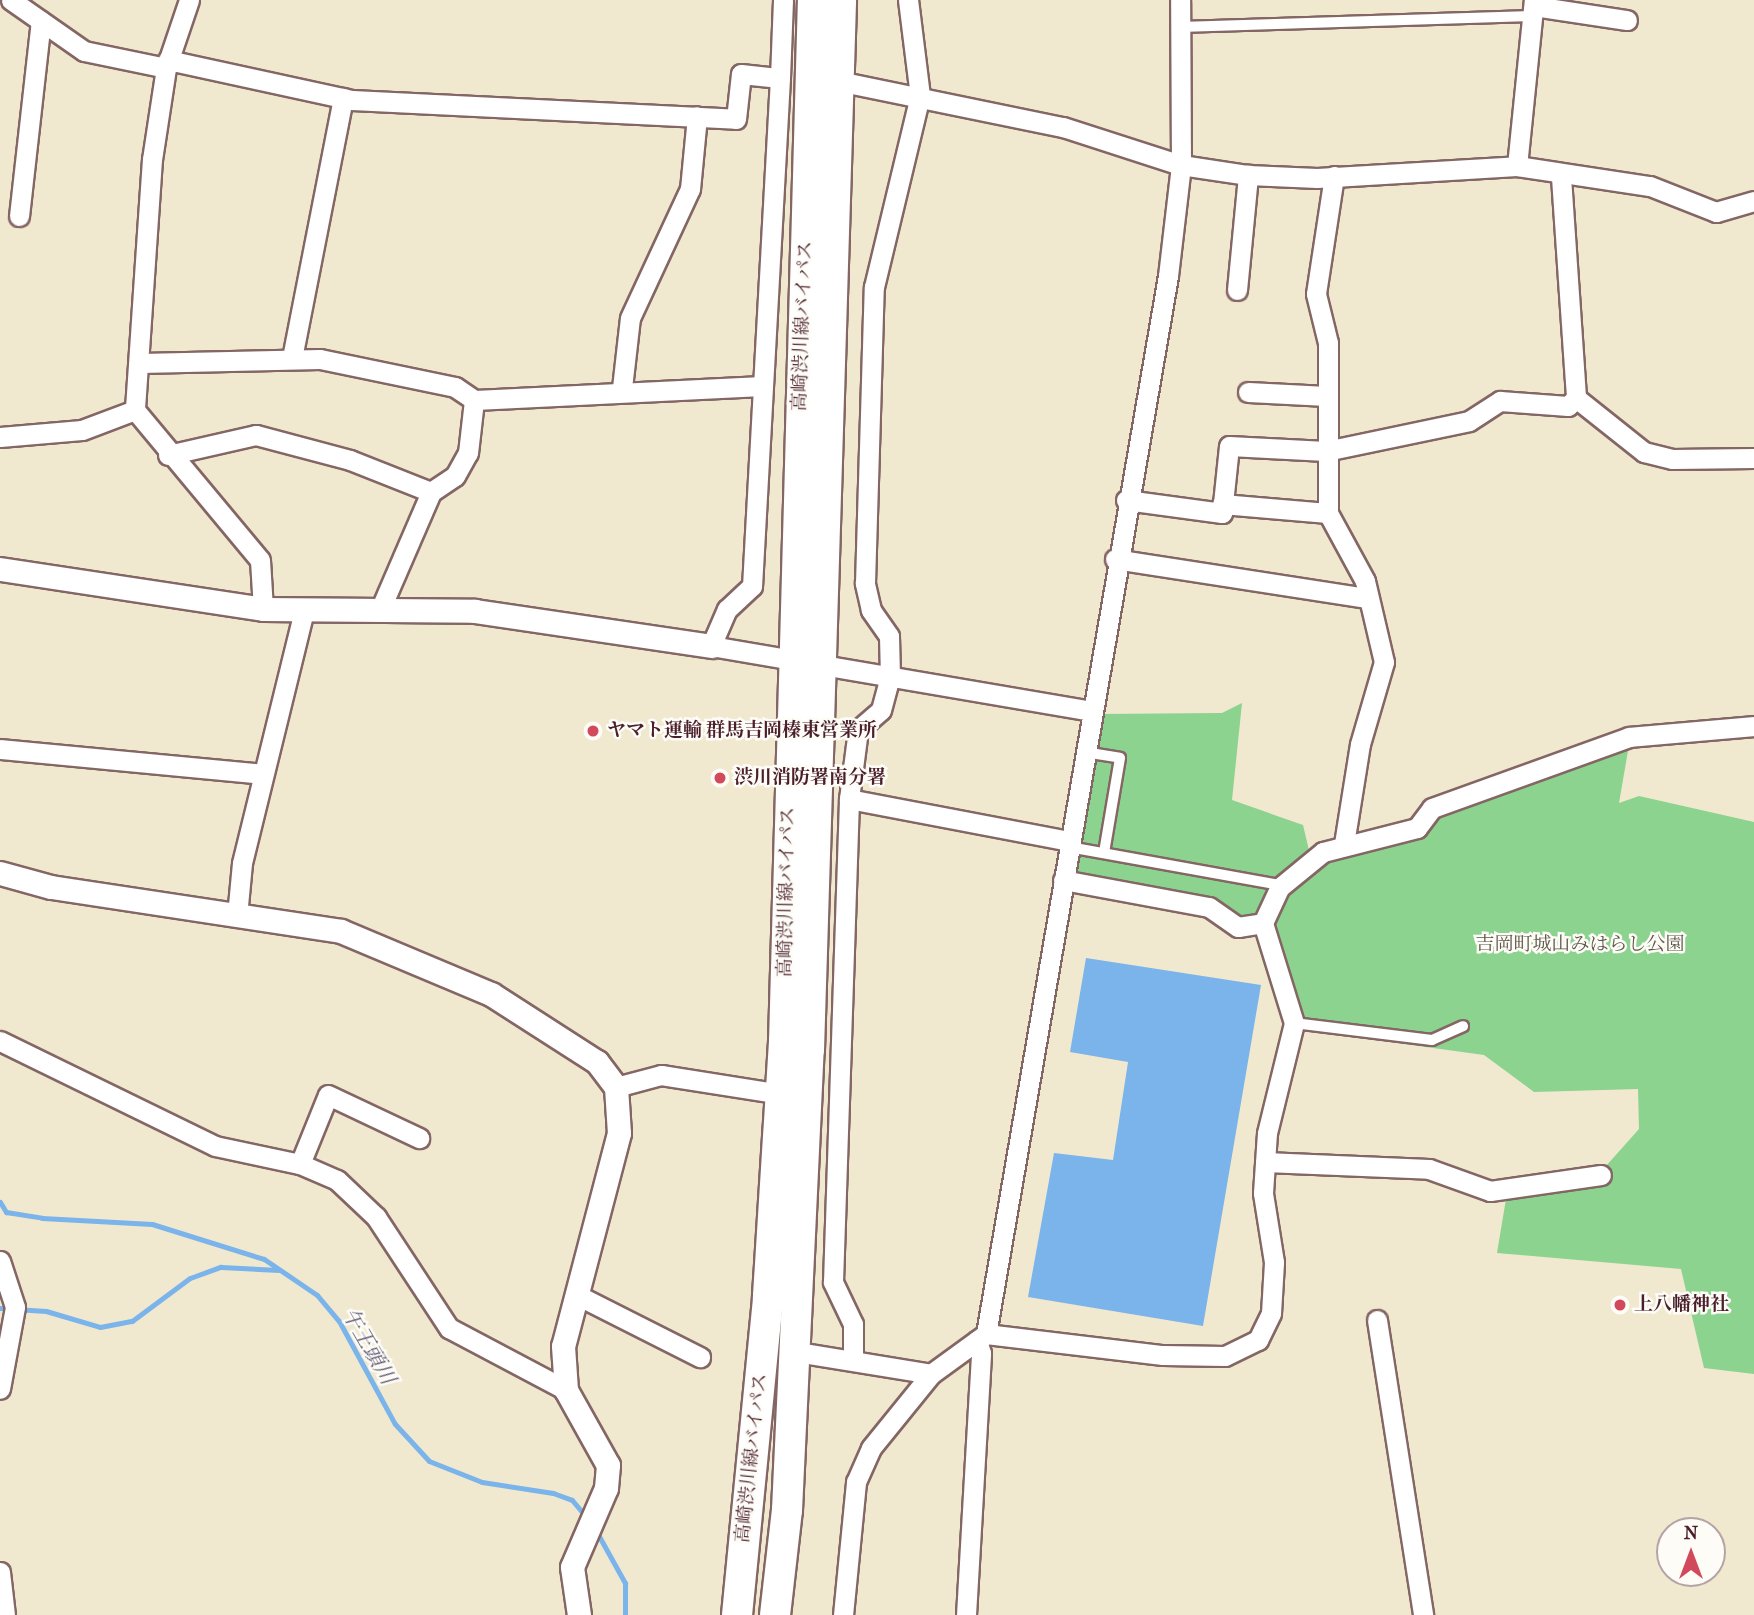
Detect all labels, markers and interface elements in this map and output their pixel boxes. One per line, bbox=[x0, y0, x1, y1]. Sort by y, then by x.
street label: 高崎渋川線バイパス bbox=[789, 240, 817, 412]
place label: ヤマト運輸 群馬吉岡榛東営業所 bbox=[607, 720, 877, 742]
marker: ヤマト運輸 群馬吉岡榛東営業所 bbox=[585, 723, 601, 739]
place label: 渋川消防署南分署 bbox=[734, 767, 886, 789]
marker: 渋川消防署南分署 bbox=[712, 770, 728, 786]
street label: 高崎渋川線バイパス bbox=[774, 806, 800, 978]
park label: 吉岡町城山みはらし公園 bbox=[1476, 934, 1684, 956]
place label: 上八幡神社 bbox=[1634, 1294, 1729, 1316]
marker: 上八幡神社 bbox=[1612, 1297, 1628, 1313]
water label: 午王頭川 bbox=[337, 1303, 401, 1389]
street label: 高崎渋川線バイパス bbox=[732, 1372, 772, 1544]
north arrow bbox=[1656, 1517, 1726, 1587]
text: N bbox=[1684, 1522, 1698, 1544]

